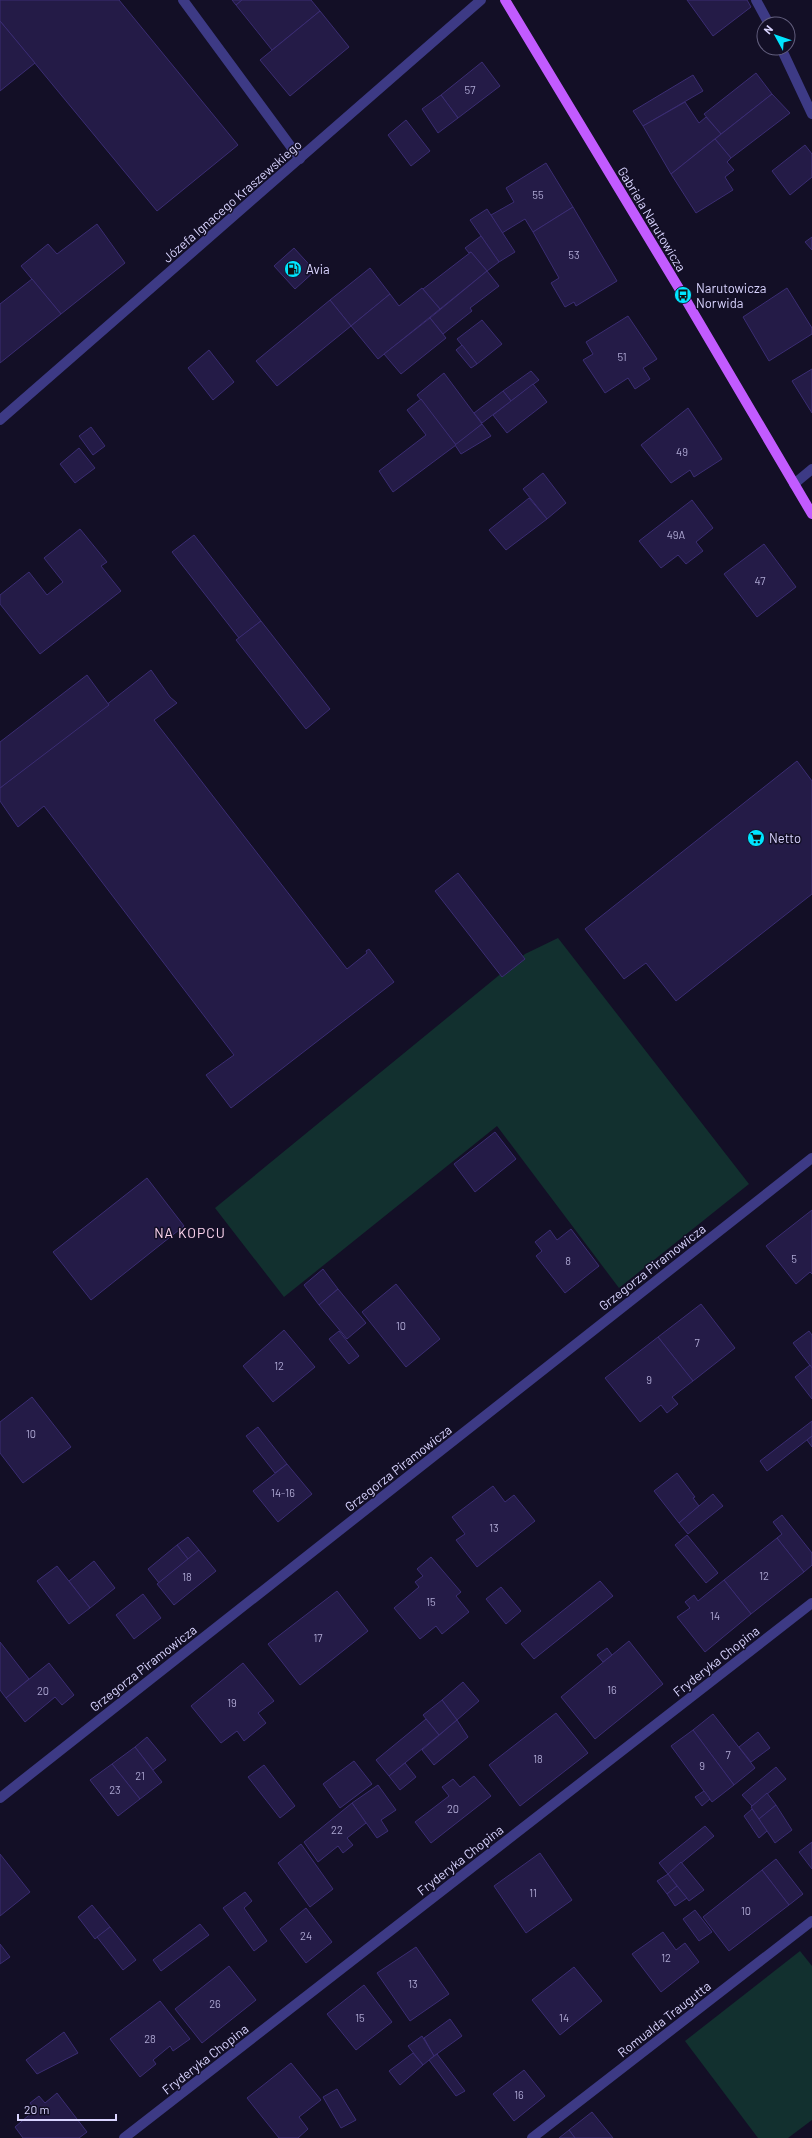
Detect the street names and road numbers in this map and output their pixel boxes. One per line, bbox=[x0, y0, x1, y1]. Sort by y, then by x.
street label: Józefa Ignacego Kraszewskiego bbox=[159, 136, 305, 266]
street label: Gabriela Narutowicza bbox=[614, 164, 690, 274]
street label: Grzegorza Piramowicza bbox=[595, 1220, 709, 1314]
street label: Grzegorza Piramowicza bbox=[341, 1421, 455, 1515]
street label: Grzegorza Piramowicza bbox=[86, 1621, 200, 1715]
street label: Fryderyka Chopina bbox=[670, 1622, 762, 1700]
street label: Fryderyka Chopina bbox=[414, 1821, 506, 1899]
street label: Romualda Traugutta bbox=[614, 1978, 714, 2060]
street label: Fryderyka Chopina bbox=[159, 2020, 251, 2098]

